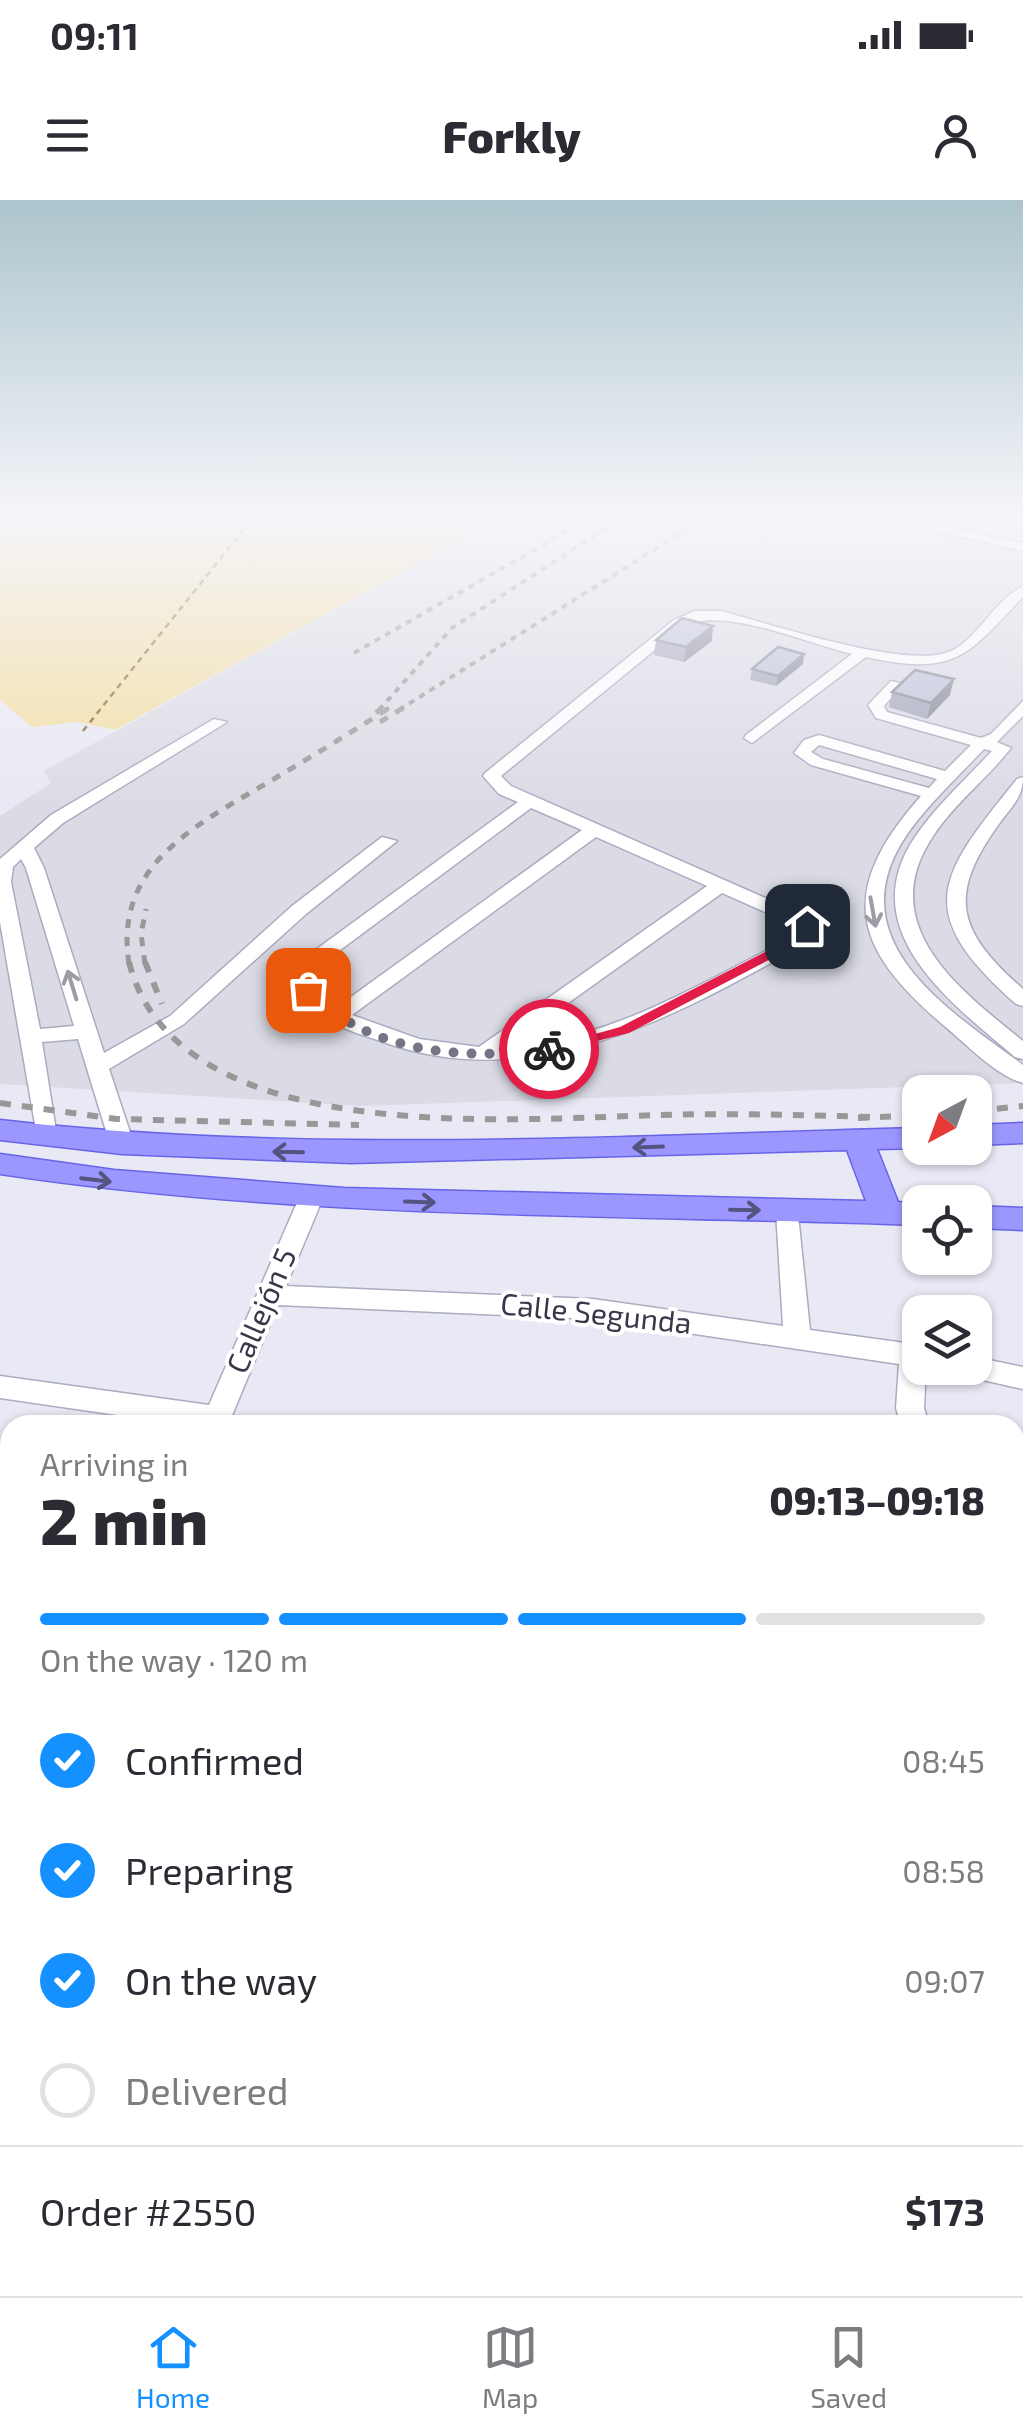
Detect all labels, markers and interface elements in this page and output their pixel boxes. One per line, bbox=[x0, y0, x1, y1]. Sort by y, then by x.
text: 09:11 bbox=[50, 12, 139, 58]
icon: menu bbox=[40, 108, 95, 163]
text: Forkly bbox=[442, 108, 581, 162]
icon: person bbox=[928, 108, 983, 163]
pin bbox=[765, 884, 850, 969]
one-way arrow bbox=[864, 895, 883, 928]
icon: home bbox=[780, 899, 835, 954]
pin bbox=[266, 948, 351, 1033]
icon: bag bbox=[281, 963, 336, 1018]
one-way arrow bbox=[62, 970, 80, 1001]
courier bbox=[499, 999, 599, 1099]
icon: bike bbox=[522, 1022, 577, 1077]
north arrow bbox=[902, 1075, 992, 1165]
map controls bbox=[902, 1075, 992, 1385]
one-way arrow bbox=[632, 1138, 664, 1157]
one-way arrow bbox=[272, 1142, 304, 1161]
one-way arrow bbox=[80, 1171, 112, 1189]
button: locate bbox=[902, 1185, 992, 1275]
one-way arrow bbox=[404, 1193, 436, 1212]
one-way arrow bbox=[729, 1201, 761, 1220]
street label: Callejón 5 bbox=[218, 1242, 303, 1378]
street label: Calle Segunda bbox=[499, 1284, 694, 1340]
button: layers bbox=[902, 1295, 992, 1385]
text: Arriving in bbox=[40, 1444, 189, 1482]
text: 09:13–09:18 bbox=[769, 1477, 985, 1523]
text: 2 min bbox=[40, 1480, 208, 1558]
text: On the way · 120 m bbox=[40, 1640, 308, 1678]
icon: check bbox=[40, 1733, 95, 1788]
text: Confirmed bbox=[125, 1737, 304, 1783]
text: 08:45 bbox=[902, 1741, 985, 1779]
icon: check bbox=[40, 1843, 95, 1898]
text: Preparing bbox=[125, 1847, 293, 1893]
text: 08:58 bbox=[902, 1851, 985, 1889]
icon: check bbox=[40, 1953, 95, 2008]
text: On the way bbox=[125, 1957, 317, 2003]
text: 09:07 bbox=[904, 1961, 985, 1999]
text: Delivered bbox=[125, 2067, 289, 2113]
text: Order #2550 bbox=[40, 2188, 256, 2234]
text: $173 bbox=[905, 2188, 985, 2234]
tab: Home bbox=[136, 2320, 210, 2414]
tab: Map bbox=[482, 2320, 538, 2414]
tab: Saved bbox=[810, 2320, 887, 2414]

